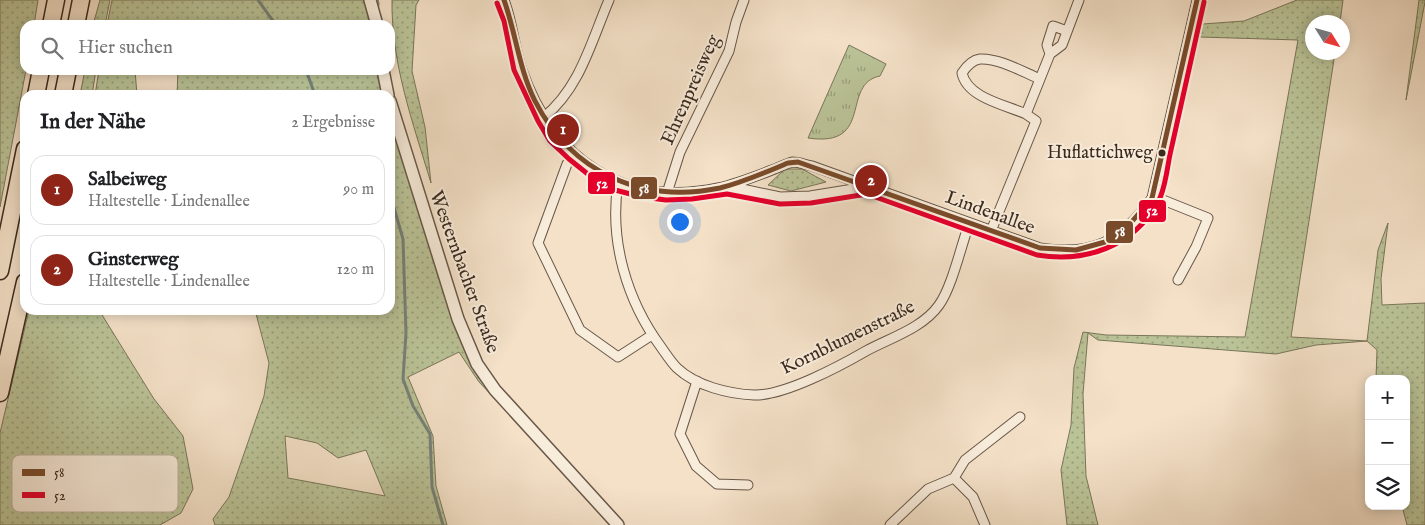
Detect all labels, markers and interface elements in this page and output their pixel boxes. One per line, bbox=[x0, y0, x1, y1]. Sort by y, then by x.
north arrow bbox=[1305, 15, 1350, 60]
search box bbox=[20, 20, 395, 75]
street label: Ehrenpreisweg bbox=[656, 30, 726, 149]
icon: search bbox=[38, 34, 66, 62]
text: Hier suchen bbox=[78, 36, 173, 60]
text: In der Nähe bbox=[40, 109, 146, 136]
pin: 1 bbox=[547, 111, 579, 149]
text: 2 Ergebnisse bbox=[291, 113, 375, 133]
place label: Huflattichweg bbox=[1047, 142, 1153, 165]
marker: Huflattichweg bbox=[1157, 148, 1167, 158]
pin: 2 bbox=[855, 162, 887, 200]
text: Salbeiweg bbox=[88, 168, 166, 192]
line badge: 52 bbox=[587, 171, 616, 195]
text: 52 bbox=[596, 175, 608, 193]
line badge: 58 bbox=[630, 176, 658, 200]
text: 1 bbox=[54, 180, 60, 200]
text: 90 m bbox=[343, 180, 374, 200]
text: 58 bbox=[639, 180, 650, 198]
street label: Lindenallee bbox=[942, 186, 1038, 240]
street label: Westernbacher Straße bbox=[423, 187, 505, 357]
text: Haltestelle · Lindenallee bbox=[88, 192, 250, 212]
line badge: 52 bbox=[1138, 199, 1167, 223]
text: 52 bbox=[1146, 202, 1158, 220]
your location bbox=[667, 209, 693, 235]
line badge: 58 bbox=[1105, 220, 1134, 244]
text: 58 bbox=[1115, 223, 1126, 241]
text: Ginsterweg bbox=[88, 248, 179, 272]
text: 2 bbox=[53, 260, 61, 280]
text: 120 m bbox=[337, 260, 374, 280]
text: Haltestelle · Lindenallee bbox=[88, 272, 250, 292]
street label: Kornblumenstraße bbox=[777, 295, 919, 381]
map controls bbox=[1365, 375, 1410, 510]
button: + bbox=[1365, 375, 1410, 420]
button: − bbox=[1365, 420, 1410, 465]
legend bbox=[12, 455, 178, 512]
text: 58 bbox=[54, 464, 65, 482]
button: layers bbox=[1365, 465, 1410, 510]
text: 52 bbox=[54, 487, 66, 505]

